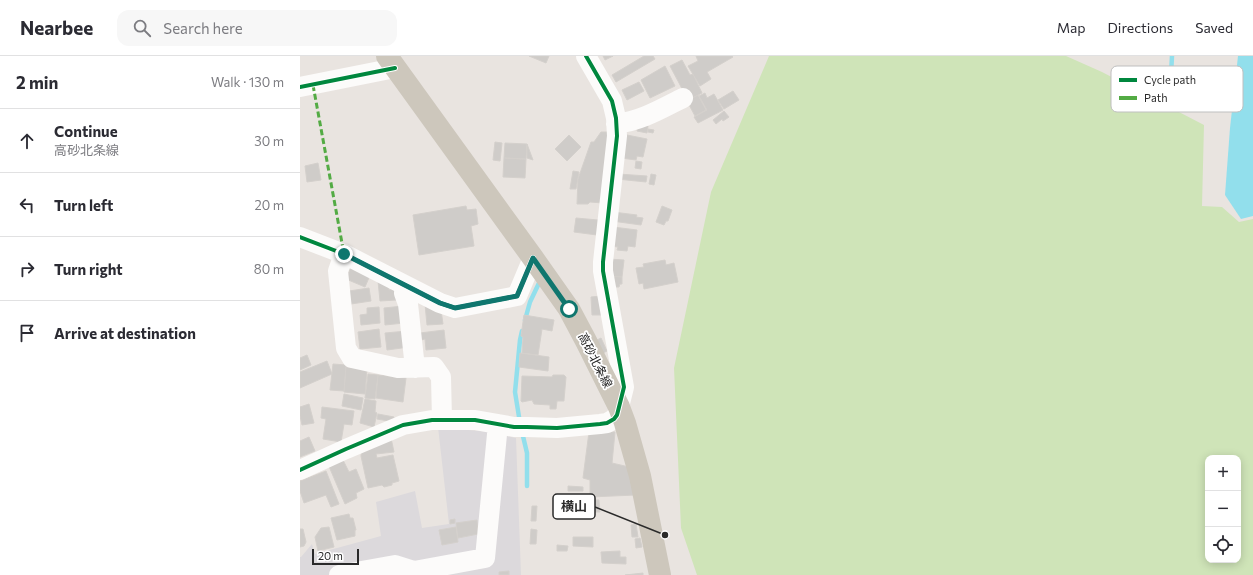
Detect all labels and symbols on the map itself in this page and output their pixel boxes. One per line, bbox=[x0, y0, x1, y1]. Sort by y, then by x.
legend bbox=[1111, 66, 1243, 112]
text: Cycle path bbox=[1144, 73, 1196, 86]
text: Path bbox=[1144, 91, 1167, 104]
route end bbox=[335, 245, 353, 263]
route start bbox=[560, 300, 578, 318]
street label: 高砂北条線 bbox=[576, 330, 616, 390]
callout: 横山 bbox=[553, 494, 595, 519]
text: 横山 bbox=[561, 498, 587, 514]
scale bar bbox=[312, 547, 359, 566]

